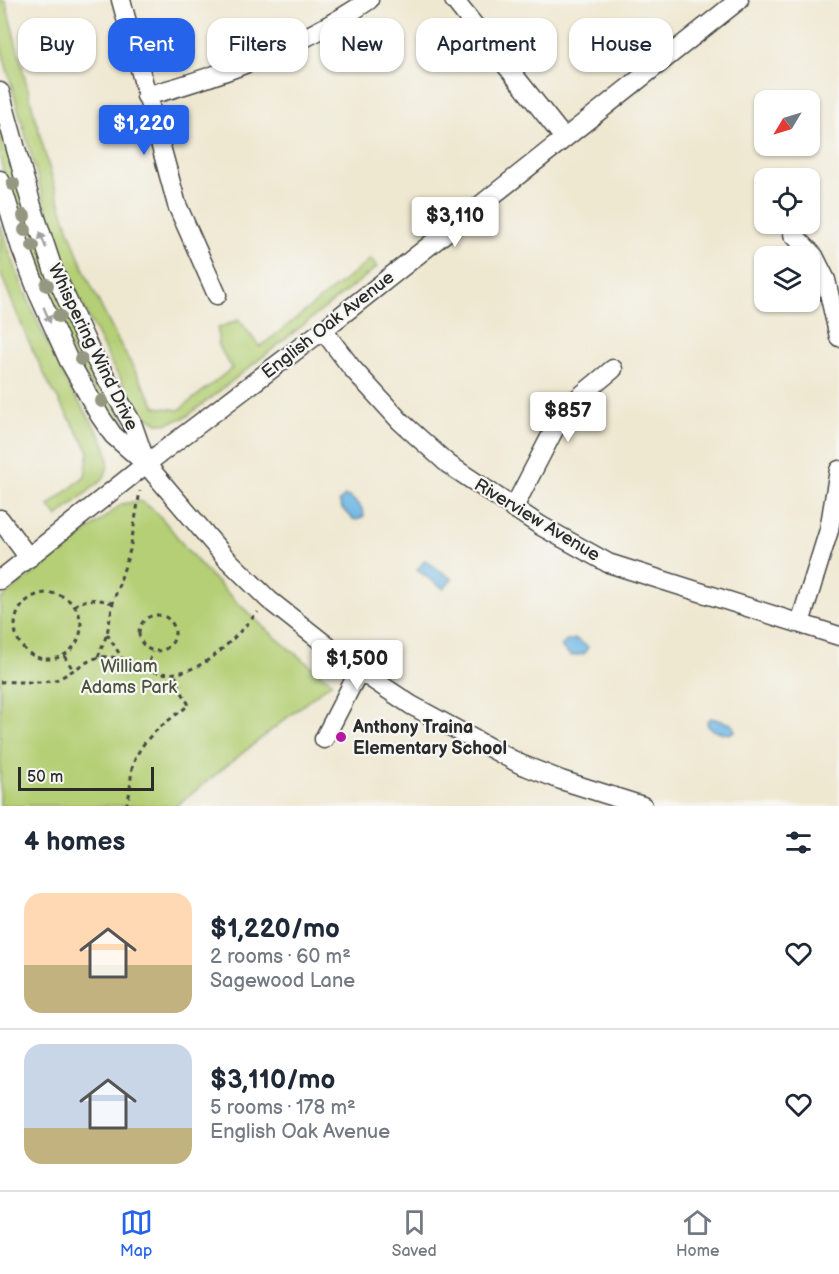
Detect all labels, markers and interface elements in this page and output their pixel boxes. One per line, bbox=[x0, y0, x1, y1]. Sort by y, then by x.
chip: Buy bbox=[18, 18, 96, 72]
chip: Rent bbox=[108, 18, 195, 72]
chip: Filters bbox=[207, 18, 308, 72]
chip: New bbox=[320, 18, 404, 72]
chip: Apartment bbox=[416, 18, 557, 72]
chip: House bbox=[569, 18, 673, 72]
north arrow bbox=[754, 90, 820, 156]
map controls bbox=[754, 90, 820, 312]
pin: $1,220 bbox=[95, 105, 193, 156]
text: $1,220 bbox=[113, 112, 175, 136]
button: locate bbox=[754, 168, 820, 234]
pin: $3,110 bbox=[406, 197, 504, 248]
text: $3,110 bbox=[426, 204, 484, 228]
one-way arrow bbox=[37, 231, 47, 249]
button: layers bbox=[754, 246, 820, 312]
street label: Whispering Wind Drive bbox=[44, 260, 143, 434]
street label: English Oak Avenue bbox=[258, 267, 399, 383]
one-way arrow bbox=[42, 306, 52, 324]
pin: $857 bbox=[532, 392, 604, 443]
text: $857 bbox=[544, 399, 592, 423]
street label: Riverview Avenue bbox=[470, 474, 604, 566]
pin: $1,500 bbox=[308, 640, 406, 691]
text: $1,500 bbox=[326, 647, 388, 671]
park label: William Adams Park bbox=[81, 656, 177, 698]
place label: Anthony Traina Elementary School bbox=[352, 717, 507, 759]
marker: Anthony Traina Elementary School bbox=[334, 730, 348, 744]
scale bar bbox=[18, 764, 154, 792]
text: 50 m bbox=[27, 768, 63, 787]
icon: filters bbox=[782, 826, 815, 859]
text: 4 homes bbox=[24, 827, 125, 858]
text: $1,220/mo bbox=[210, 914, 340, 945]
icon: home bbox=[72, 917, 144, 989]
icon: heart bbox=[782, 937, 815, 970]
text: 2 rooms · 60 m² bbox=[210, 945, 351, 969]
text: Sagewood Lane bbox=[210, 969, 355, 993]
text: $3,110/mo bbox=[210, 1065, 335, 1096]
icon: home bbox=[72, 1068, 144, 1140]
icon: heart bbox=[782, 1088, 815, 1121]
text: 5 rooms · 178 m² bbox=[210, 1096, 356, 1120]
text: English Oak Avenue bbox=[210, 1120, 390, 1144]
tab: Map bbox=[120, 1206, 153, 1261]
tab: Saved bbox=[392, 1206, 437, 1261]
tab: Home bbox=[676, 1206, 719, 1261]

